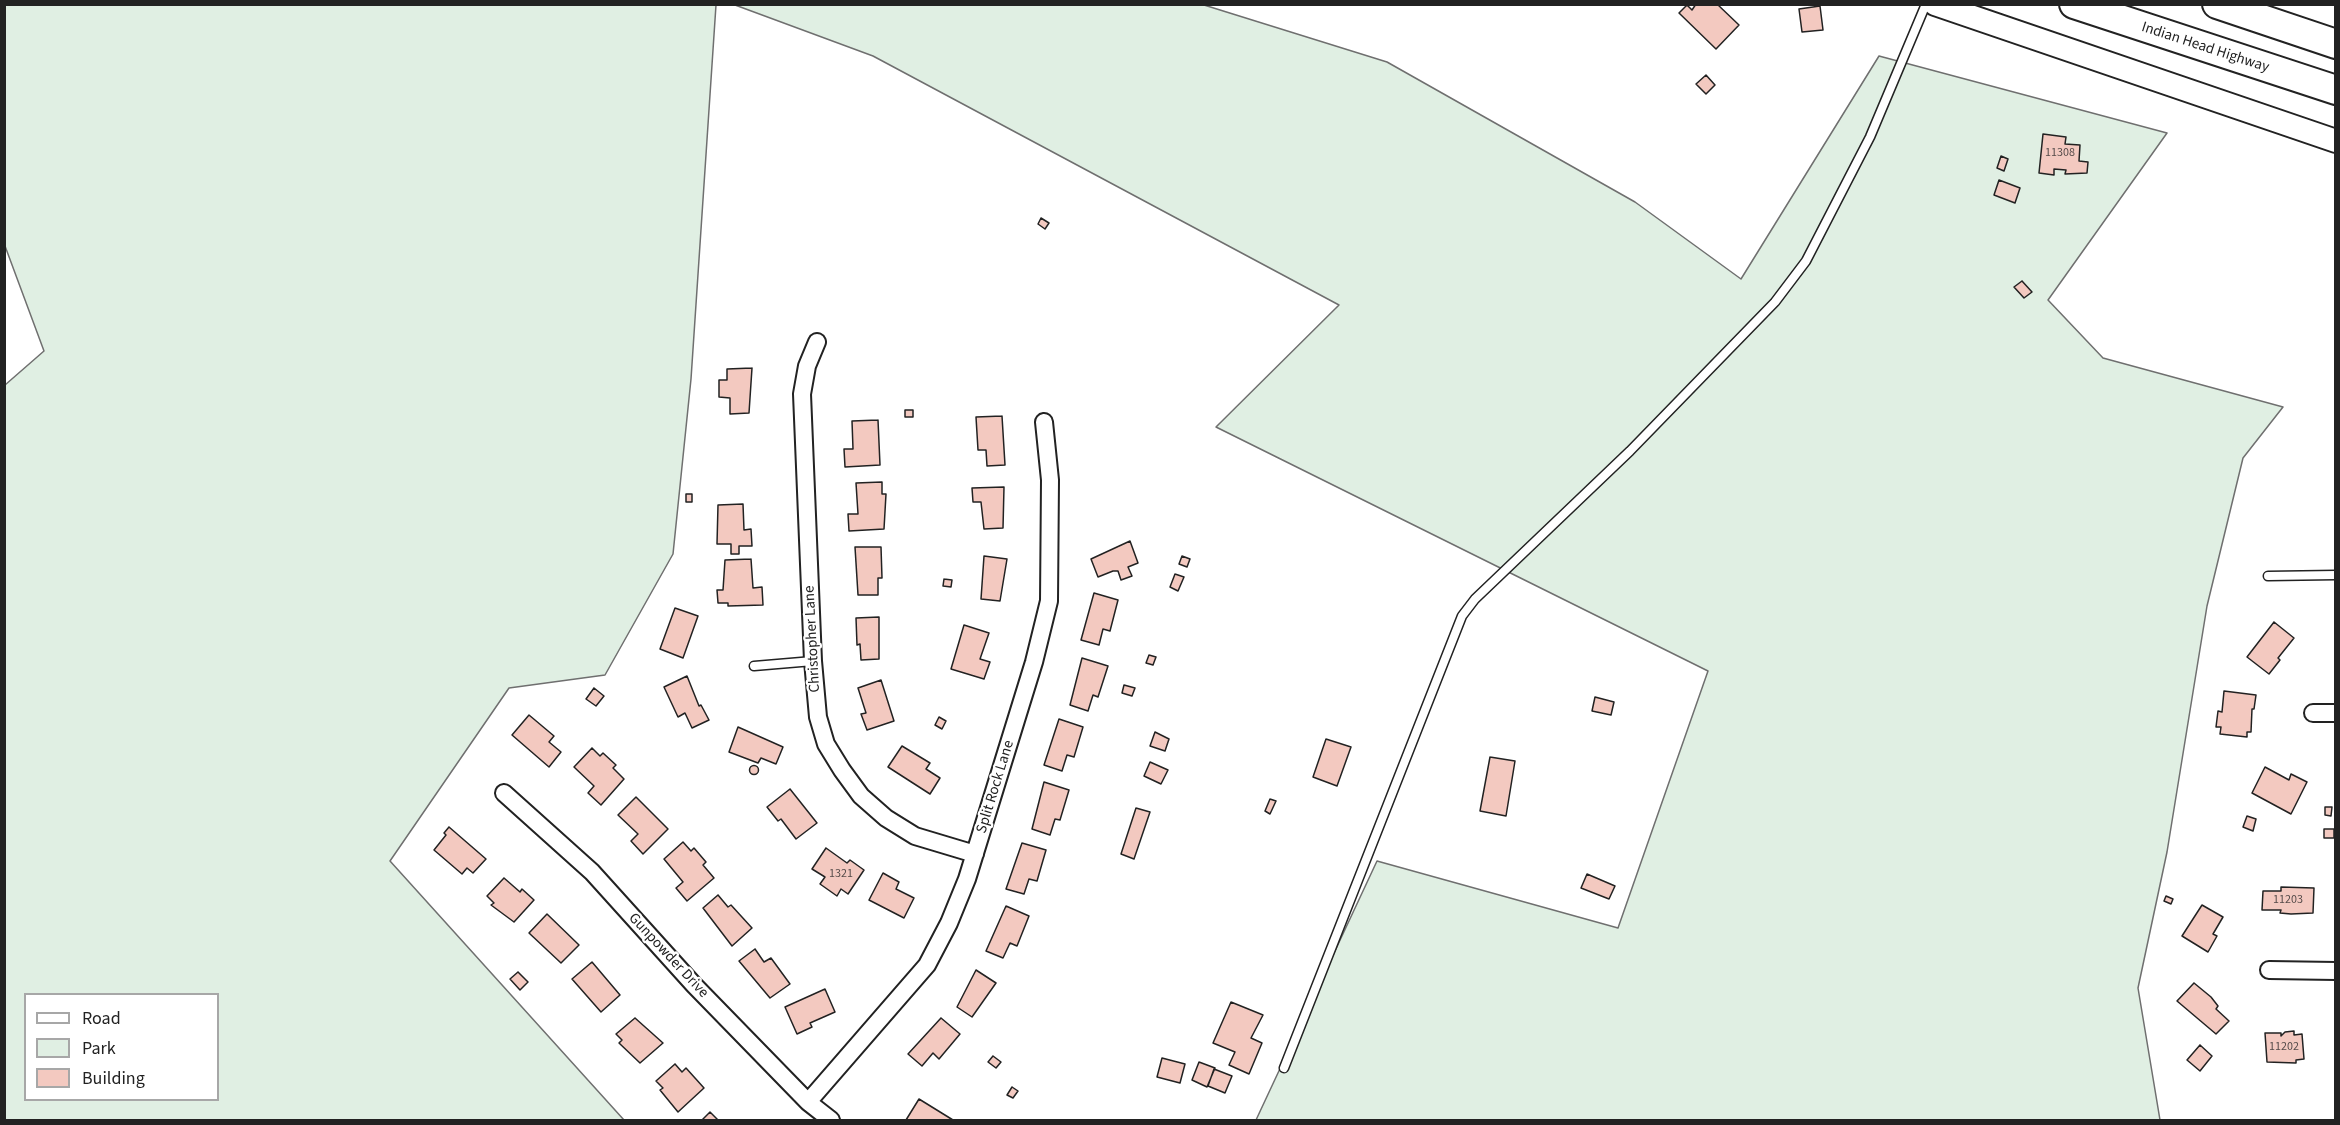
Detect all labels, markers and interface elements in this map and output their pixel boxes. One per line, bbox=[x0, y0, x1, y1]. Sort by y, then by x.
street label: Indian Head Highway bbox=[2139, 19, 2271, 77]
house number: 11308 bbox=[2045, 146, 2075, 160]
street label: Christopher Lane bbox=[801, 585, 825, 693]
street label: Split Rock Lane bbox=[973, 738, 1019, 836]
house number: 1321 bbox=[829, 867, 853, 881]
house number: 11203 bbox=[2273, 893, 2303, 907]
street label: Gunpowder Drive bbox=[624, 910, 712, 1002]
legend bbox=[24, 993, 219, 1101]
text: Road bbox=[82, 1006, 121, 1031]
text: Park bbox=[82, 1036, 116, 1061]
house number: 11202 bbox=[2269, 1040, 2299, 1054]
text: Building bbox=[82, 1066, 145, 1091]

